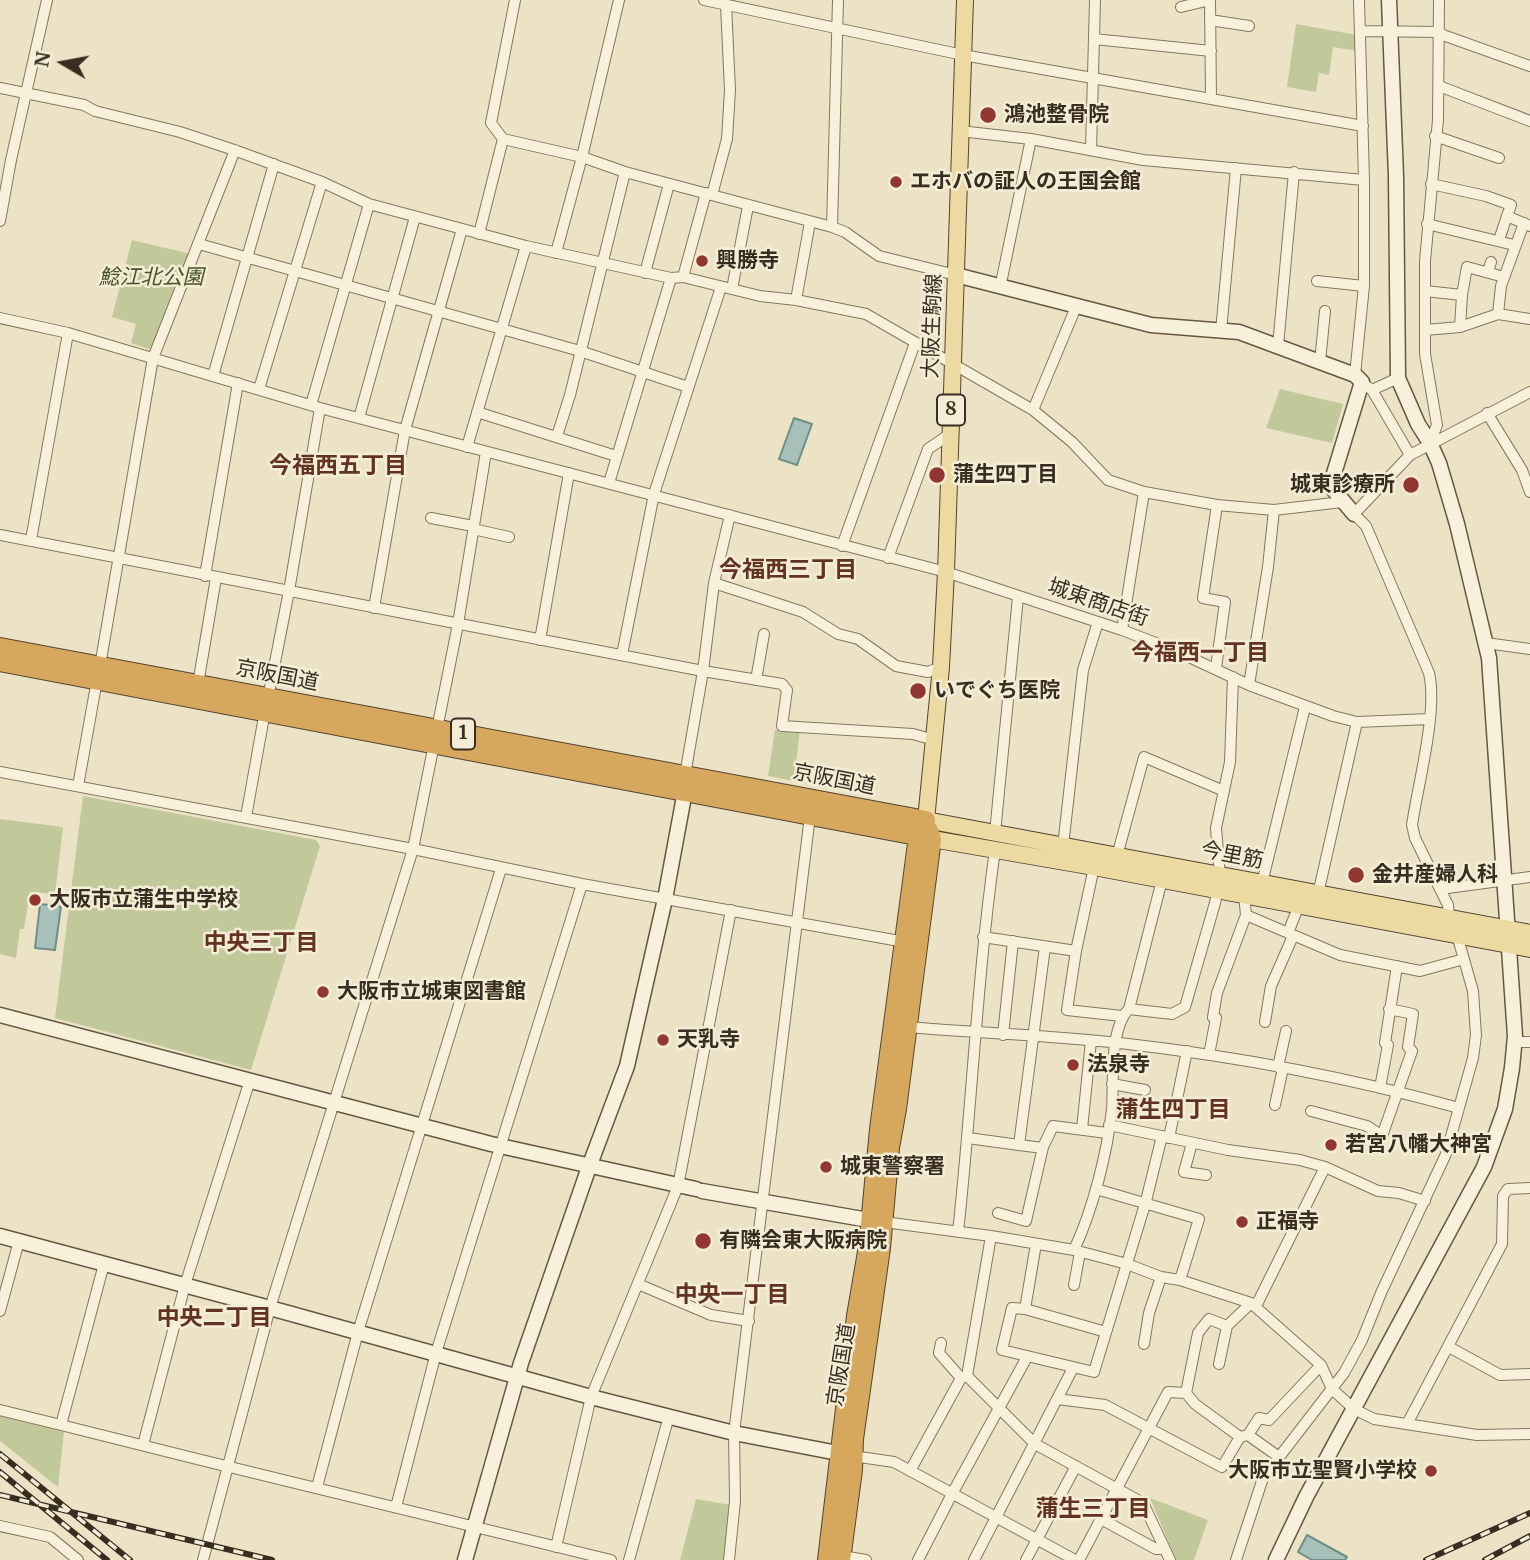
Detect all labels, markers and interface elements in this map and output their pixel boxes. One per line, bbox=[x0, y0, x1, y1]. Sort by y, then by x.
north arrow bbox=[28, 28, 98, 98]
text: N bbox=[29, 50, 55, 69]
place label: 鴻池整骨院 bbox=[1004, 102, 1109, 128]
marker: 鴻池整骨院 bbox=[978, 105, 998, 125]
place label: エホバの証人の王国会館 bbox=[910, 169, 1141, 195]
marker: エホバの証人の王国会館 bbox=[888, 174, 904, 190]
place label: 興勝寺 bbox=[716, 248, 779, 274]
marker: 興勝寺 bbox=[694, 253, 710, 269]
park label: 鯰江北公園 bbox=[99, 265, 203, 291]
street label: 大阪生駒線 bbox=[919, 273, 947, 379]
road number: 8 bbox=[937, 394, 965, 426]
district label: 今福西五丁目 bbox=[269, 452, 407, 480]
place label: 蒲生四丁目 bbox=[953, 462, 1058, 488]
marker: 蒲生四丁目 bbox=[927, 465, 947, 485]
place label: 城東診療所 bbox=[1290, 472, 1395, 498]
marker: 城東診療所 bbox=[1401, 475, 1421, 495]
district label: 今福西三丁目 bbox=[719, 556, 857, 584]
street label: 城東商店街 bbox=[1044, 574, 1152, 632]
district label: 今福西一丁目 bbox=[1131, 639, 1269, 667]
street label: 京阪国道 bbox=[233, 656, 321, 696]
place label: いでぐち医院 bbox=[934, 678, 1060, 704]
marker: いでぐち医院 bbox=[908, 681, 928, 701]
road number: 1 bbox=[451, 719, 475, 750]
street label: 京阪国道 bbox=[790, 760, 878, 800]
street label: 今里筋 bbox=[1199, 838, 1265, 874]
place label: 金井産婦人科 bbox=[1372, 862, 1498, 888]
marker: 金井産婦人科 bbox=[1346, 865, 1366, 885]
place label: 大阪市立蒲生中学校 bbox=[49, 887, 238, 913]
marker: 大阪市立蒲生中学校 bbox=[27, 892, 43, 908]
district label: 中央三丁目 bbox=[204, 929, 318, 957]
place label: 大阪市立城東図書館 bbox=[337, 979, 526, 1005]
marker: 大阪市立城東図書館 bbox=[315, 984, 331, 1000]
place label: 天乳寺 bbox=[677, 1027, 740, 1053]
marker: 天乳寺 bbox=[655, 1032, 671, 1048]
place label: 法泉寺 bbox=[1087, 1052, 1150, 1078]
marker: 法泉寺 bbox=[1065, 1057, 1081, 1073]
district label: 蒲生四丁目 bbox=[1116, 1096, 1230, 1124]
place label: 若宮八幡大神宮 bbox=[1345, 1132, 1492, 1158]
marker: 若宮八幡大神宮 bbox=[1323, 1137, 1339, 1153]
place label: 城東警察署 bbox=[840, 1154, 945, 1180]
marker: 城東警察署 bbox=[818, 1159, 834, 1175]
place label: 正福寺 bbox=[1256, 1209, 1319, 1235]
marker: 正福寺 bbox=[1234, 1214, 1250, 1230]
place label: 有隣会東大阪病院 bbox=[719, 1228, 887, 1254]
marker: 有隣会東大阪病院 bbox=[693, 1231, 713, 1251]
district label: 中央一丁目 bbox=[675, 1281, 789, 1309]
district label: 中央二丁目 bbox=[157, 1304, 271, 1332]
street label: 京阪国道 bbox=[823, 1322, 861, 1408]
place label: 大阪市立聖賢小学校 bbox=[1228, 1458, 1417, 1484]
marker: 大阪市立聖賢小学校 bbox=[1423, 1463, 1439, 1479]
district label: 蒲生三丁目 bbox=[1036, 1495, 1150, 1523]

